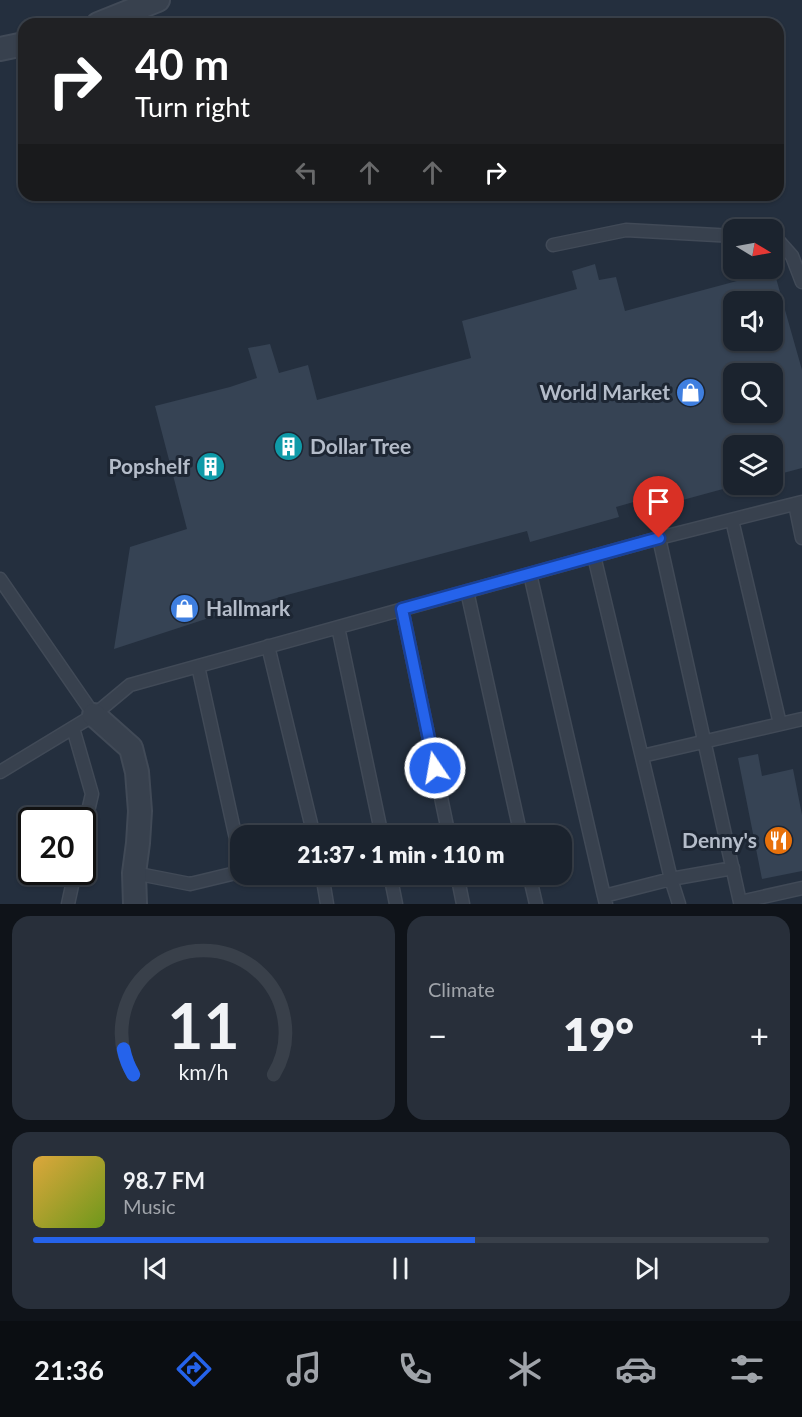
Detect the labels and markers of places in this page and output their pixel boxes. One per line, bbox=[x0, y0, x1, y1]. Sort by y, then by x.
shop icon: World Market bbox=[675, 377, 707, 409]
place label: World Market bbox=[539, 379, 670, 404]
building icon: Dollar Tree bbox=[273, 431, 305, 463]
place label: Dollar Tree bbox=[310, 433, 411, 458]
building icon: Popshelf bbox=[195, 451, 227, 483]
place label: Popshelf bbox=[108, 453, 190, 478]
pin bbox=[633, 476, 684, 538]
shop icon: Hallmark bbox=[169, 593, 201, 625]
place label: Hallmark bbox=[206, 595, 291, 620]
restaurant icon: Denny's bbox=[762, 825, 794, 857]
place label: Denny's bbox=[682, 827, 757, 852]

